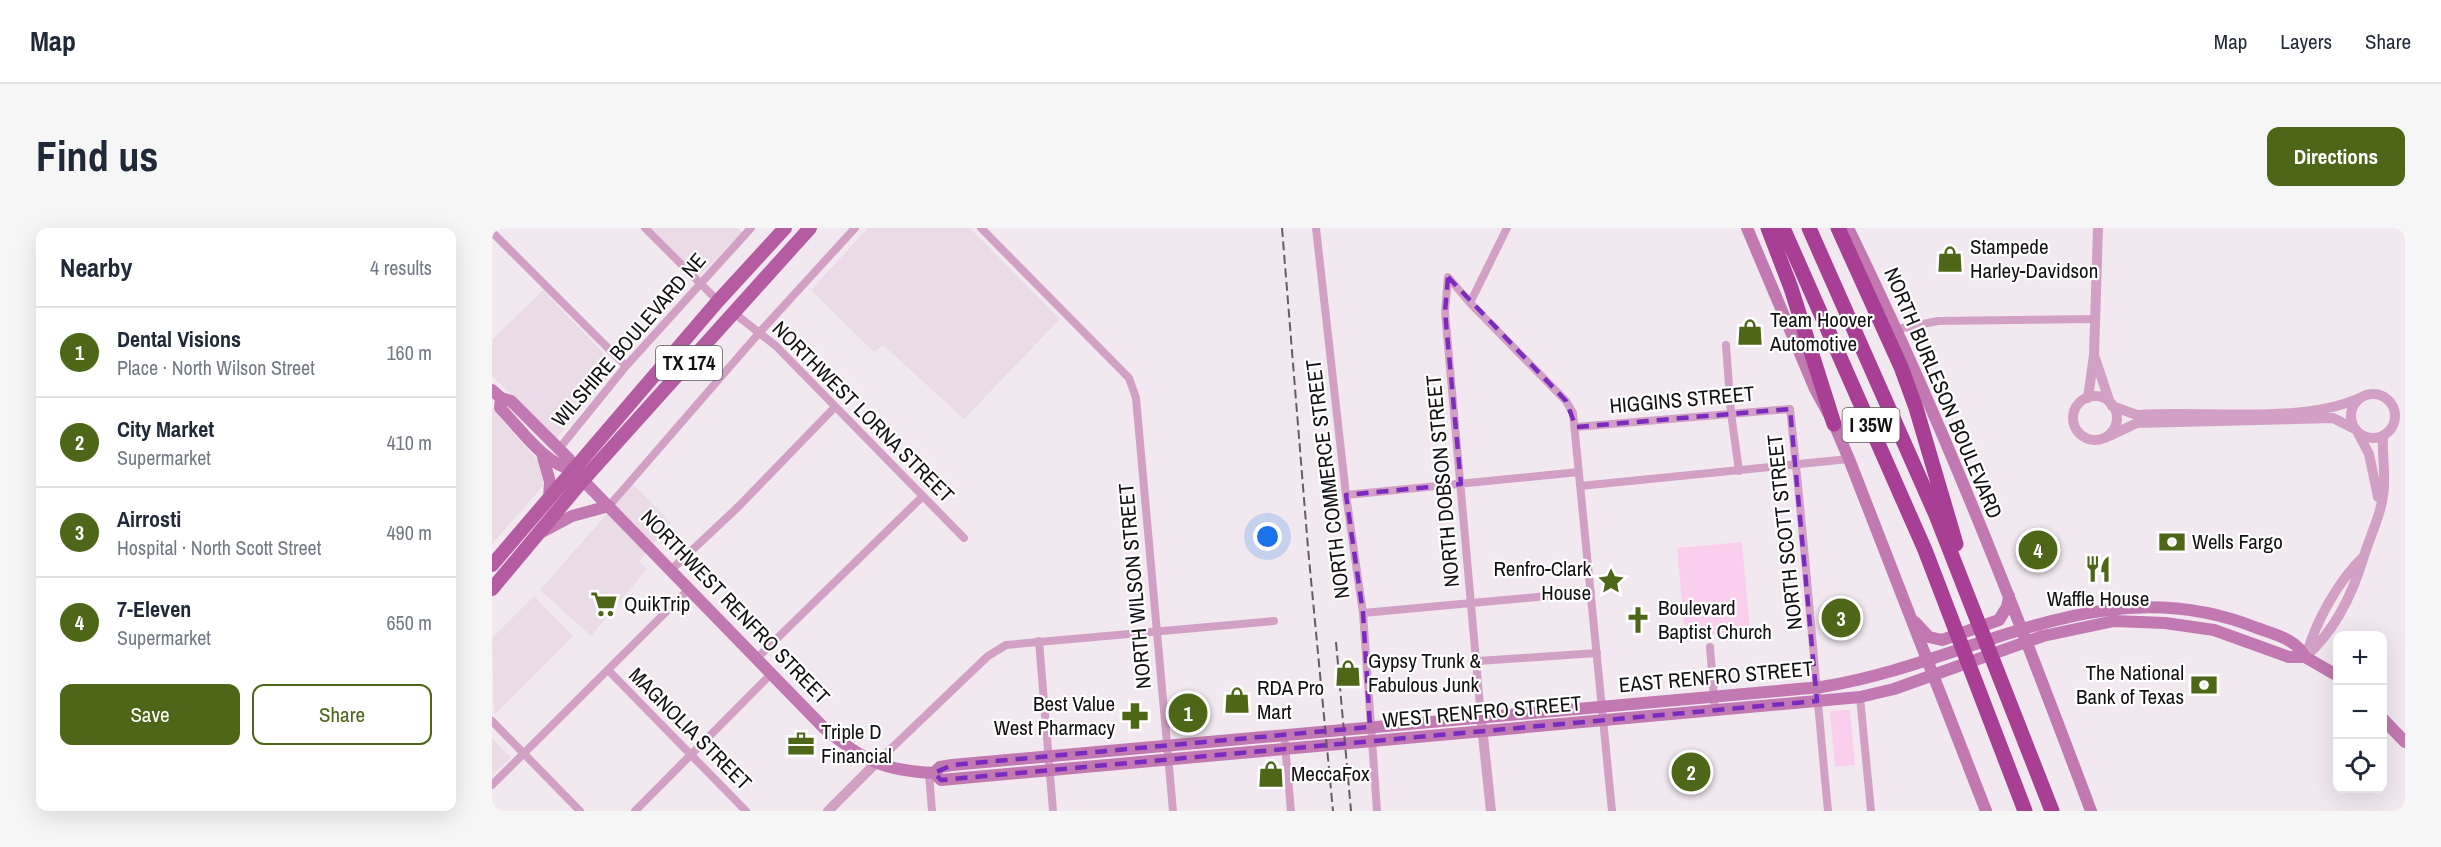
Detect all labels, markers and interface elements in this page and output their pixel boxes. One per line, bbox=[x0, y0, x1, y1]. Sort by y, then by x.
text: Map bbox=[30, 22, 76, 60]
text: Map bbox=[2214, 27, 2247, 56]
text: Layers bbox=[2280, 27, 2332, 56]
text: Share bbox=[2365, 27, 2411, 56]
button: Directions bbox=[2267, 127, 2405, 186]
text: Find us bbox=[36, 128, 158, 184]
place label: Stampede Harley-Davidson bbox=[1970, 232, 2098, 285]
shop icon: Stampede Harley-Davidson bbox=[1935, 244, 1965, 274]
street label: WILSHIRE BOULEVARD NE bbox=[545, 246, 712, 433]
text: Nearby bbox=[60, 250, 132, 285]
text: 4 results bbox=[370, 254, 432, 281]
street label: NORTH BURLESON BOULEVARD bbox=[1877, 263, 2010, 523]
place label: Team Hoover Automotive bbox=[1769, 305, 1873, 358]
street label: NORTHWEST LORNA STREET bbox=[766, 314, 961, 509]
shop icon: Team Hoover Automotive bbox=[1735, 317, 1765, 347]
text: Dental Visions bbox=[117, 324, 241, 354]
text: 1 bbox=[75, 339, 84, 366]
text: 160 m bbox=[386, 339, 432, 366]
road number: TX 174 bbox=[656, 346, 722, 380]
text: Place · North Wilson Street bbox=[117, 354, 315, 381]
street label: NORTH COMMERCE STREET bbox=[1298, 357, 1357, 600]
street label: NORTH DOBSON STREET bbox=[1419, 373, 1466, 588]
street label: HIGGINS STREET bbox=[1608, 379, 1756, 420]
road number: I 35W bbox=[1842, 408, 1900, 442]
text: City Market bbox=[117, 414, 214, 444]
text: 2 bbox=[75, 429, 84, 456]
text: 410 m bbox=[386, 429, 432, 456]
street label: NORTH SCOTT STREET bbox=[1760, 432, 1809, 631]
text: Supermarket bbox=[117, 444, 211, 471]
street label: NORTH WILSON STREET bbox=[1111, 482, 1158, 690]
street label: NORTHWEST RENFRO STREET bbox=[634, 503, 837, 711]
text: Airrosti bbox=[117, 504, 181, 534]
text: 3 bbox=[75, 519, 84, 546]
text: 490 m bbox=[386, 519, 432, 546]
your location bbox=[1253, 522, 1282, 551]
bank icon: Wells Fargo bbox=[2157, 527, 2187, 557]
place label: Wells Fargo bbox=[2192, 527, 2283, 556]
pin: 4 bbox=[2018, 528, 2058, 572]
text: Hospital · North Scott Street bbox=[117, 534, 321, 561]
place label: Renfro-Clark House bbox=[1493, 554, 1591, 607]
restaurant icon: Waffle House bbox=[2083, 554, 2113, 584]
place icon: Renfro-Clark House bbox=[1596, 566, 1626, 596]
place label: Waffle House bbox=[2047, 584, 2149, 613]
supermarket icon: QuikTrip bbox=[589, 589, 619, 619]
place label: QuikTrip bbox=[624, 589, 690, 618]
place label: Boulevard Baptist Church bbox=[1658, 593, 1772, 646]
text: 7-Eleven bbox=[117, 594, 191, 624]
pin: 3 bbox=[1822, 596, 1860, 640]
church icon: Boulevard Baptist Church bbox=[1623, 605, 1653, 635]
text: 4 bbox=[75, 609, 84, 636]
text: 650 m bbox=[386, 609, 432, 636]
text: Supermarket bbox=[117, 624, 211, 651]
map controls bbox=[2333, 631, 2387, 793]
button: + bbox=[2333, 631, 2387, 685]
place label: Gypsy Trunk & Fabulous Junk bbox=[1368, 646, 1481, 699]
street label: EAST RENFRO STREET bbox=[1618, 654, 1815, 699]
shop icon: Gypsy Trunk & Fabulous Junk bbox=[1333, 658, 1363, 688]
place label: The National Bank of Texas bbox=[2076, 658, 2184, 711]
street label: MAGNOLIA STREET bbox=[623, 661, 758, 797]
bank icon: The National Bank of Texas bbox=[2189, 670, 2219, 700]
place label: RDA Pro Mart bbox=[1257, 673, 1324, 726]
button: Save bbox=[60, 684, 240, 745]
button: Share bbox=[252, 684, 432, 745]
shop icon: RDA Pro Mart bbox=[1222, 685, 1252, 715]
button: − bbox=[2333, 685, 2387, 739]
street label: WEST RENFRO STREET bbox=[1381, 688, 1583, 735]
place label: Best Value West Pharmacy bbox=[994, 689, 1115, 742]
pin: 1 bbox=[1168, 690, 1208, 736]
pharmacy icon: Best Value West Pharmacy bbox=[1120, 701, 1150, 731]
place label: Triple D Financial bbox=[821, 717, 892, 770]
office icon: Triple D Financial bbox=[786, 729, 816, 759]
button: locate bbox=[2333, 739, 2387, 793]
pin: 2 bbox=[1672, 750, 1710, 794]
shop icon: MeccaFox bbox=[1256, 759, 1286, 789]
place label: MeccaFox bbox=[1291, 759, 1370, 788]

